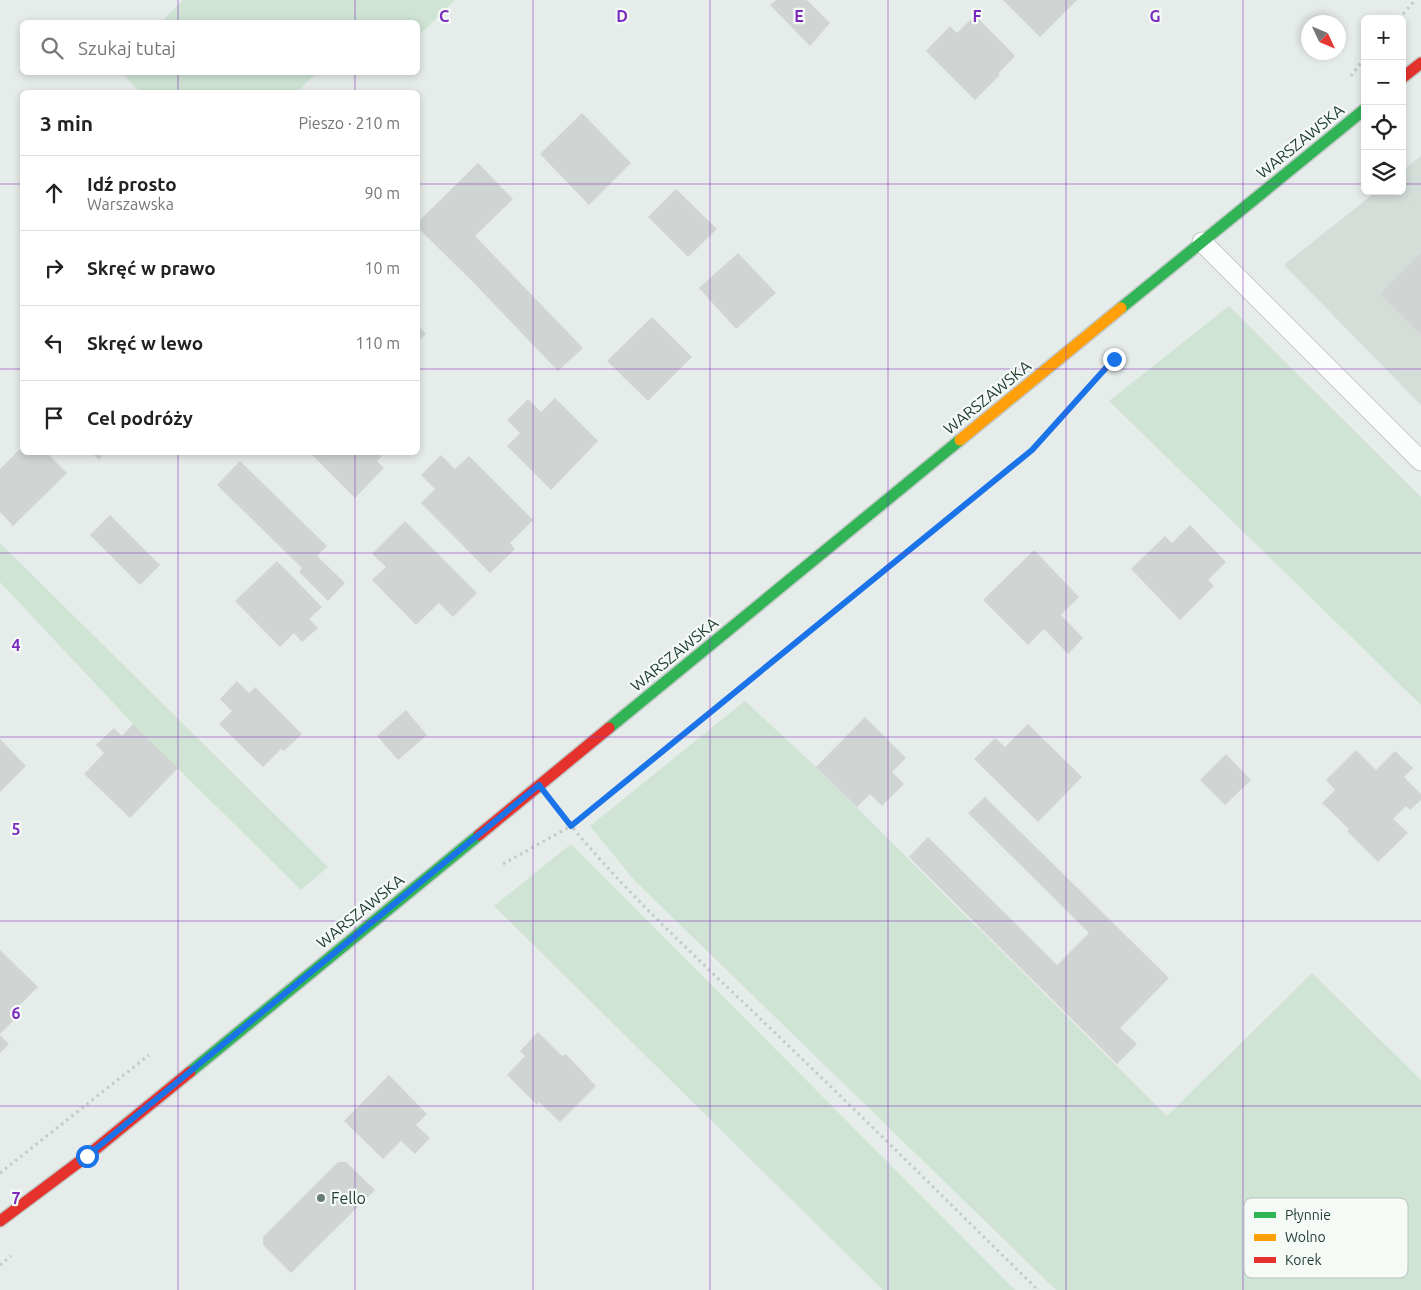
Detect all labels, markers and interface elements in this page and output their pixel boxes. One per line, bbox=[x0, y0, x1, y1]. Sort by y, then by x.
text: C bbox=[439, 7, 449, 25]
text: D bbox=[616, 7, 628, 25]
text: E bbox=[794, 7, 804, 25]
text: F bbox=[973, 7, 982, 25]
text: G bbox=[1149, 7, 1161, 25]
north arrow bbox=[1301, 15, 1346, 60]
map controls bbox=[1361, 15, 1406, 195]
button: + bbox=[1361, 15, 1406, 60]
search box bbox=[20, 20, 420, 75]
icon: search bbox=[38, 34, 66, 62]
text: Szukaj tutaj bbox=[78, 37, 176, 59]
button: − bbox=[1361, 60, 1406, 105]
street label: WARSZAWSKA bbox=[1253, 100, 1348, 182]
button: locate bbox=[1361, 105, 1406, 150]
text: 3 min bbox=[40, 111, 93, 135]
text: Pieszo · 210 m bbox=[298, 114, 400, 132]
button: layers bbox=[1361, 150, 1406, 195]
text: Idź prosto bbox=[87, 173, 177, 195]
icon: ahead bbox=[40, 179, 68, 207]
text: 90 m bbox=[364, 184, 400, 202]
text: Warszawska bbox=[87, 195, 174, 213]
icon: right bbox=[40, 254, 68, 282]
text: Skręć w prawo bbox=[87, 257, 216, 279]
text: 10 m bbox=[364, 259, 400, 277]
icon: left bbox=[40, 329, 68, 357]
text: Skręć w lewo bbox=[87, 332, 203, 354]
text: 110 m bbox=[355, 334, 400, 352]
route end bbox=[1103, 348, 1126, 371]
street label: WARSZAWSKA bbox=[940, 356, 1035, 438]
icon: arrive bbox=[40, 404, 68, 432]
text: Cel podróży bbox=[87, 407, 193, 429]
street label: WARSZAWSKA bbox=[627, 613, 722, 695]
text: 4 bbox=[11, 636, 21, 654]
text: 5 bbox=[11, 820, 21, 838]
street label: WARSZAWSKA bbox=[313, 870, 408, 952]
text: 6 bbox=[11, 1004, 21, 1022]
route start bbox=[76, 1145, 99, 1168]
text: 7 bbox=[11, 1189, 21, 1207]
place label: Fello bbox=[331, 1189, 366, 1207]
marker: Fello bbox=[315, 1192, 327, 1204]
legend bbox=[1244, 1198, 1408, 1278]
text: Płynnie bbox=[1285, 1207, 1331, 1223]
text: Wolno bbox=[1285, 1229, 1326, 1245]
text: Korek bbox=[1285, 1252, 1322, 1268]

